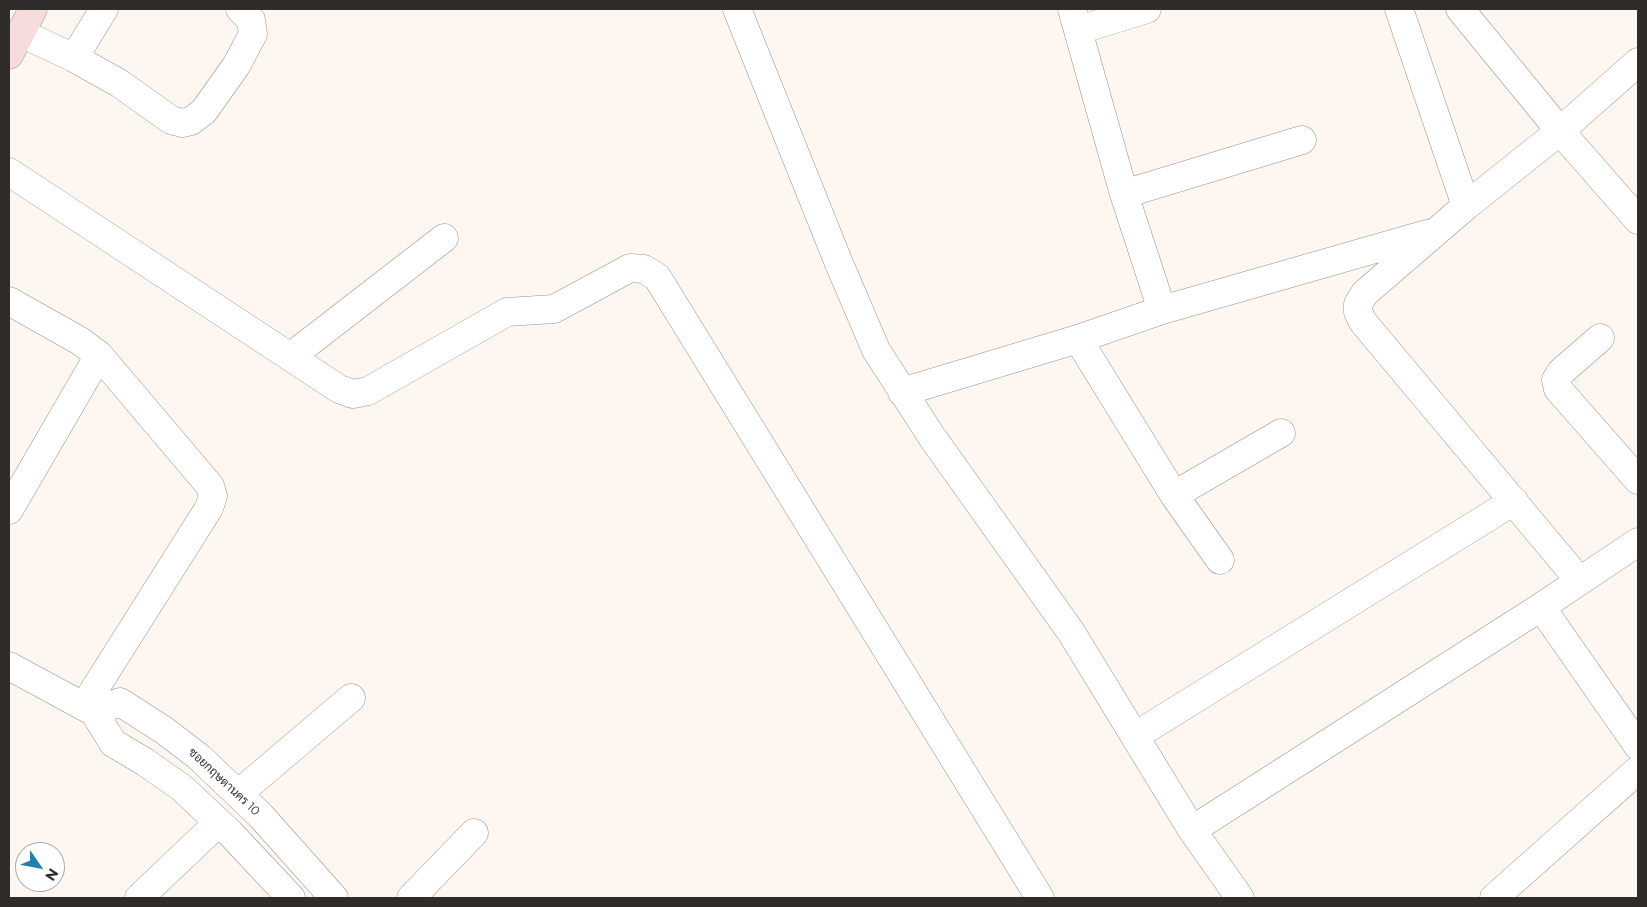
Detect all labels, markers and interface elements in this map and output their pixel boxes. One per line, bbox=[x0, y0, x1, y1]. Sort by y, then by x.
street label: ซอยกฤษดานคร 10 bbox=[185, 745, 263, 819]
north arrow bbox=[15, 842, 65, 892]
text: N bbox=[41, 865, 62, 884]

